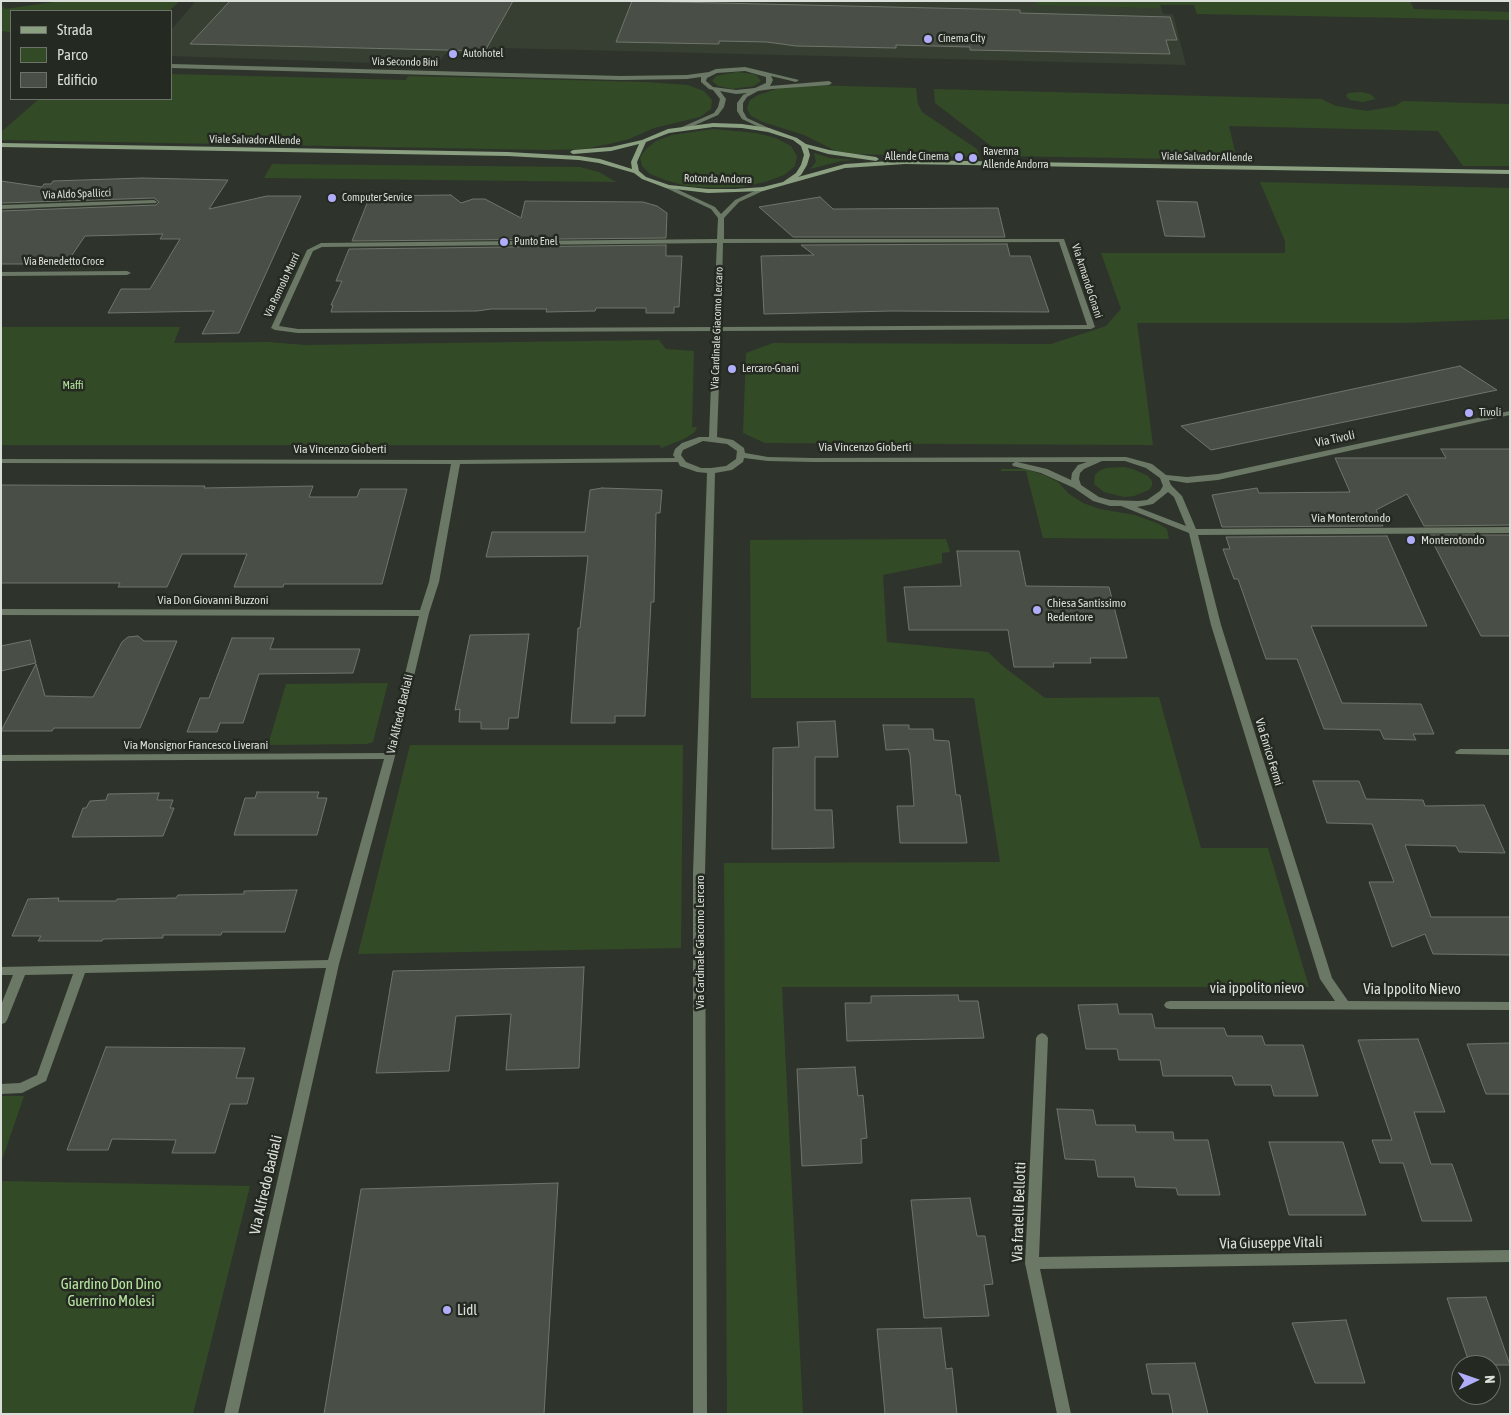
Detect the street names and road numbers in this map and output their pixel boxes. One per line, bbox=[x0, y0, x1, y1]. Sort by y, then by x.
street label: Via Secondo Bini bbox=[372, 55, 438, 69]
street label: Viale Salvador Allende bbox=[209, 133, 301, 147]
street label: Viale Salvador Allende bbox=[1161, 150, 1253, 164]
street label: Rotonda Andorra bbox=[684, 172, 752, 186]
street label: Via Aldo Spallicci bbox=[42, 186, 112, 202]
street label: Via Armando Gnani bbox=[1069, 242, 1105, 320]
street label: Via Romolo Murri bbox=[261, 251, 303, 319]
street label: Via Benedetto Croce bbox=[24, 255, 104, 269]
street label: Via Cardinale Giacomo Lercaro bbox=[708, 266, 726, 390]
street label: Via Tivoli bbox=[1314, 428, 1356, 450]
street label: Via Vincenzo Gioberti bbox=[818, 440, 912, 454]
street label: Via Vincenzo Gioberti bbox=[293, 442, 387, 456]
street label: Via Monterotondo bbox=[1311, 511, 1391, 525]
street label: Via Don Giovanni Buzzoni bbox=[158, 593, 268, 607]
street label: Via Alfredo Badiali bbox=[384, 673, 416, 755]
street label: Via Enrico Fermi bbox=[1252, 717, 1286, 787]
street label: Via Monsignor Francesco Liverani bbox=[124, 738, 268, 752]
street label: Via Cardinale Giacomo Lercaro bbox=[693, 875, 707, 1009]
street label: via ippolito nievo bbox=[1210, 979, 1304, 997]
street label: Via Ippolito Nievo bbox=[1363, 980, 1461, 998]
street label: Via Alfredo Badiali bbox=[246, 1133, 286, 1237]
street label: Via fratelli Bellotti bbox=[1008, 1162, 1030, 1262]
street label: Via Giuseppe Vitali bbox=[1219, 1233, 1323, 1253]

